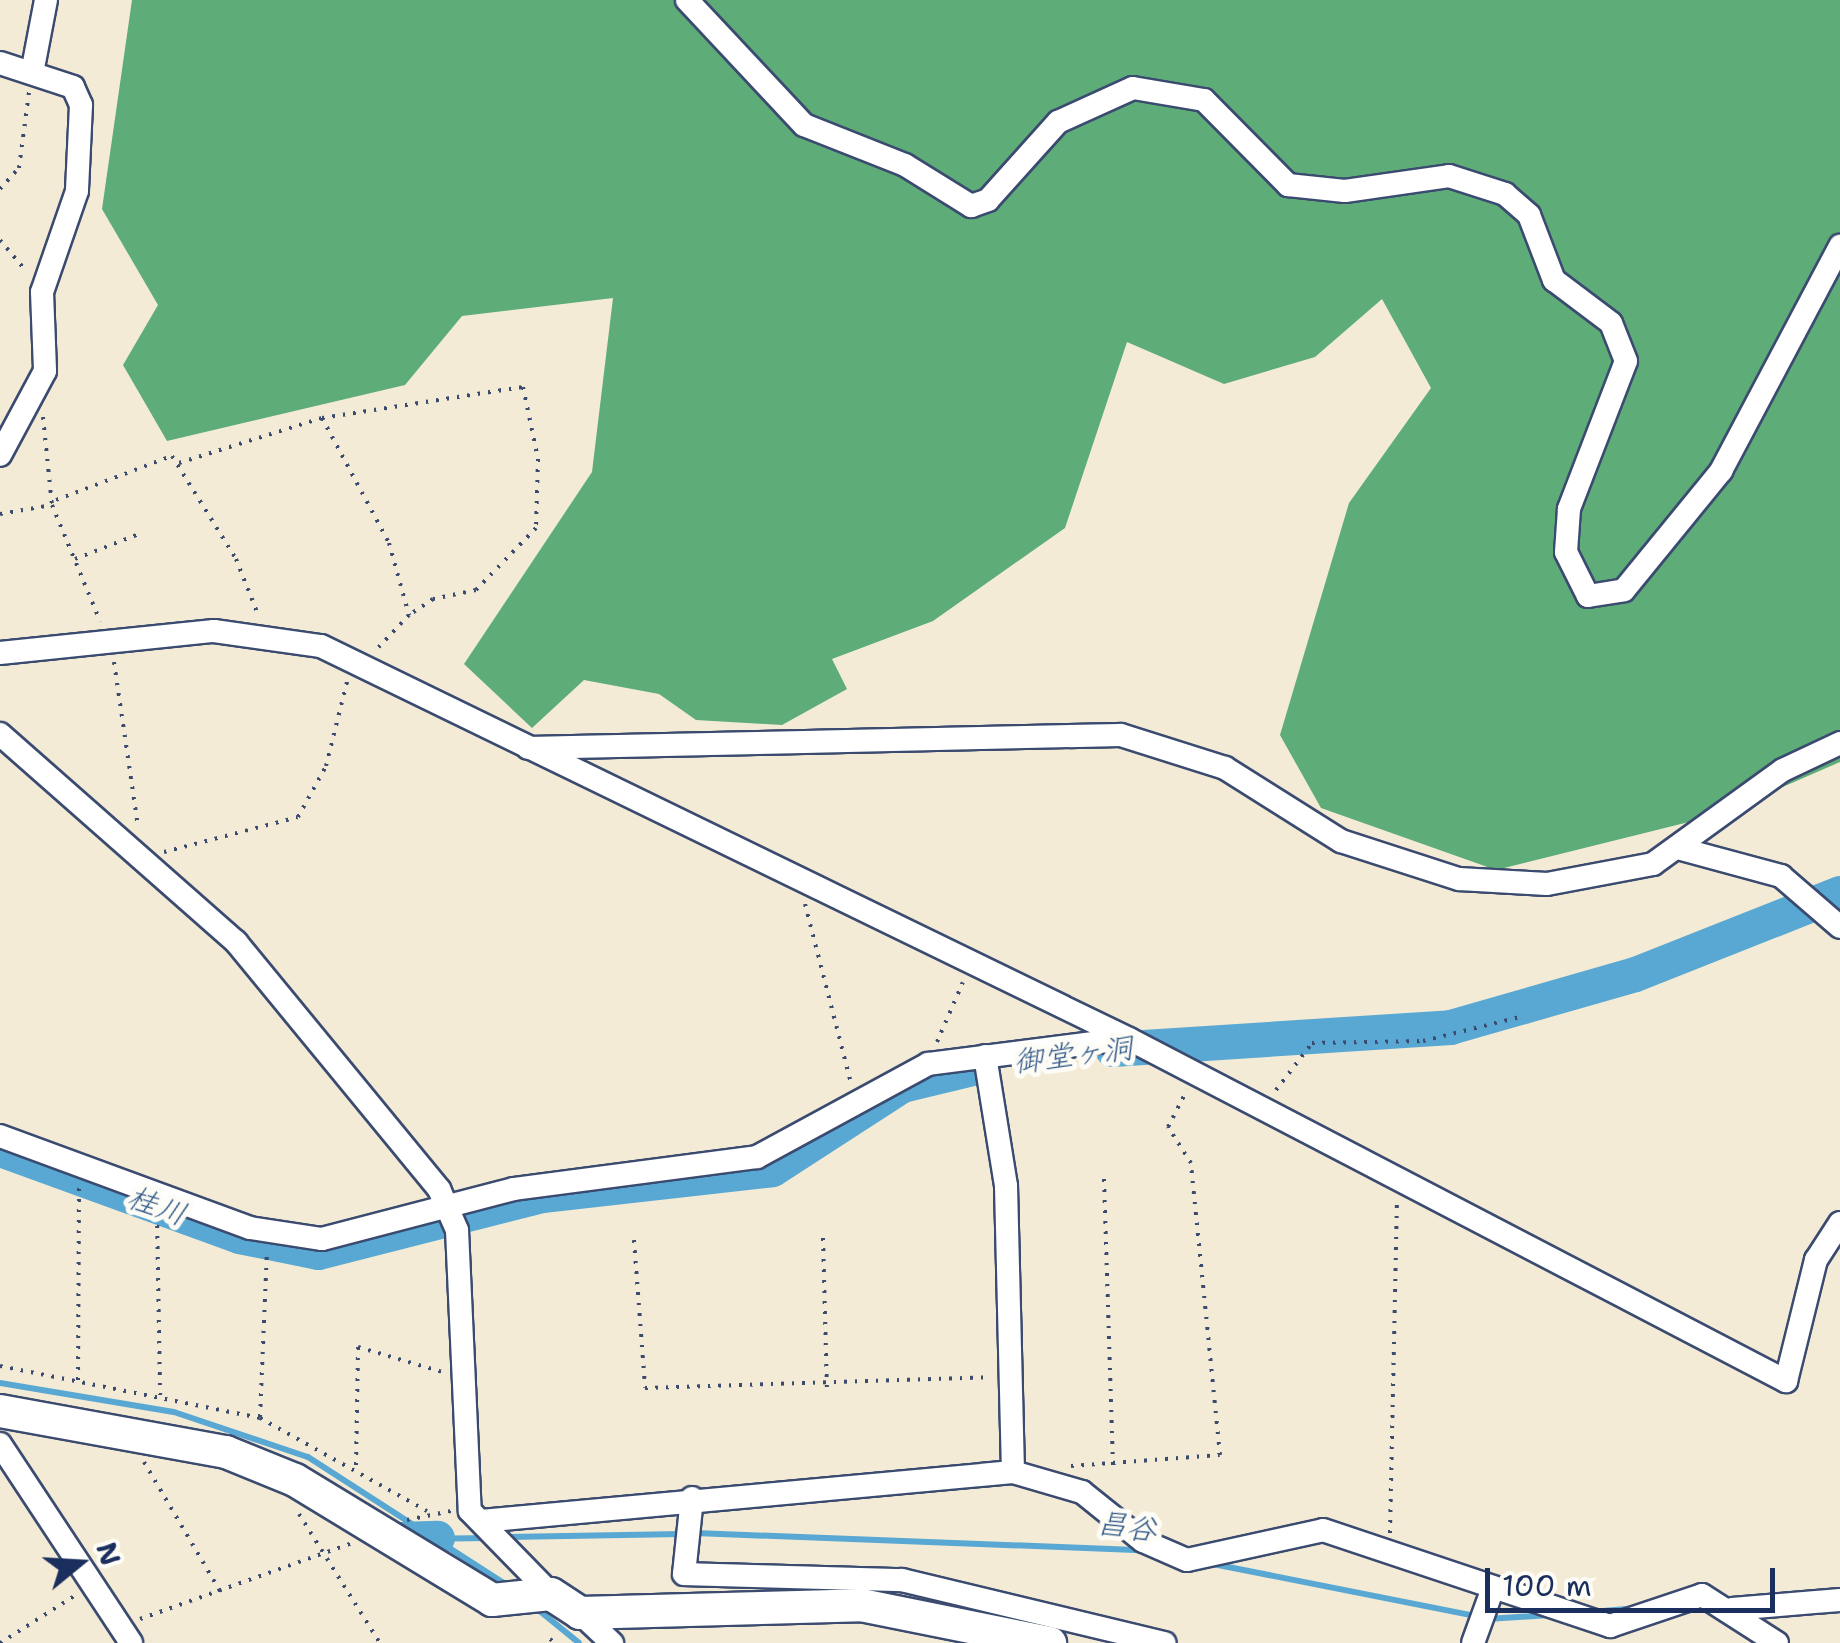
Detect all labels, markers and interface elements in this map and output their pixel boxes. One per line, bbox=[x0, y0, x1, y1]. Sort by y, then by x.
water label: 御堂ヶ洞 bbox=[1011, 1030, 1135, 1080]
water label: 桂川 bbox=[123, 1179, 191, 1233]
water label: 昌谷 bbox=[1095, 1505, 1159, 1549]
north arrow bbox=[30, 1513, 130, 1613]
text: N bbox=[87, 1537, 130, 1570]
scale bar bbox=[1490, 1548, 1780, 1610]
text: 100 m bbox=[1502, 1565, 1592, 1606]

